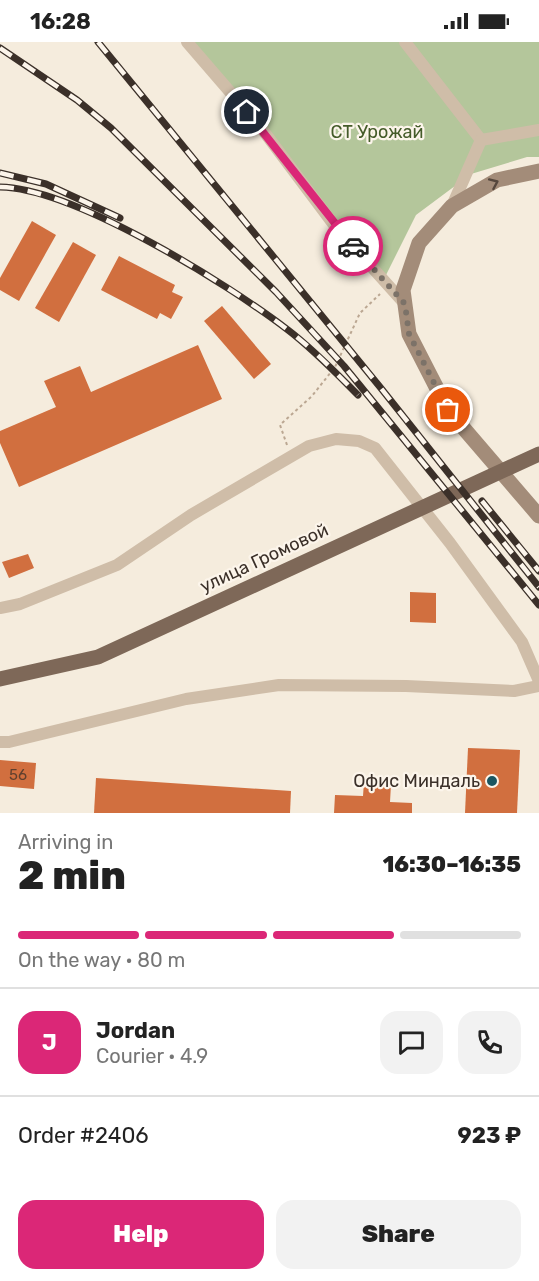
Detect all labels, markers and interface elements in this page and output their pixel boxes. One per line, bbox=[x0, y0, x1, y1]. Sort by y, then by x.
text: 16:28 bbox=[30, 8, 91, 35]
pin bbox=[221, 86, 272, 137]
icon: home bbox=[230, 95, 263, 128]
park label: СТ Урожай bbox=[330, 121, 424, 143]
one-way arrow bbox=[487, 179, 498, 191]
courier bbox=[323, 216, 383, 276]
icon: car bbox=[337, 230, 370, 263]
pin bbox=[422, 384, 473, 435]
icon: bag bbox=[431, 393, 464, 426]
street label: улица Громовой bbox=[196, 519, 332, 597]
house number: 56 bbox=[9, 766, 27, 784]
place label: Офис Миндаль bbox=[353, 770, 480, 792]
marker: Офис Миндаль bbox=[485, 774, 499, 788]
text: Arriving in bbox=[18, 830, 113, 854]
text: 16:30–16:35 bbox=[383, 851, 521, 878]
text: 2 min bbox=[18, 853, 126, 899]
text: On the way · 80 m bbox=[18, 948, 185, 972]
button: chat bbox=[380, 1011, 443, 1074]
button: phone bbox=[458, 1011, 521, 1074]
text: Jordan bbox=[96, 1017, 175, 1044]
text: J bbox=[42, 1029, 57, 1056]
text: Courier · 4.9 bbox=[96, 1044, 208, 1068]
text: Order #2406 bbox=[18, 1122, 149, 1149]
text: 923 ₽ bbox=[458, 1122, 521, 1149]
button: Help bbox=[18, 1200, 264, 1269]
button: Share bbox=[276, 1200, 521, 1269]

